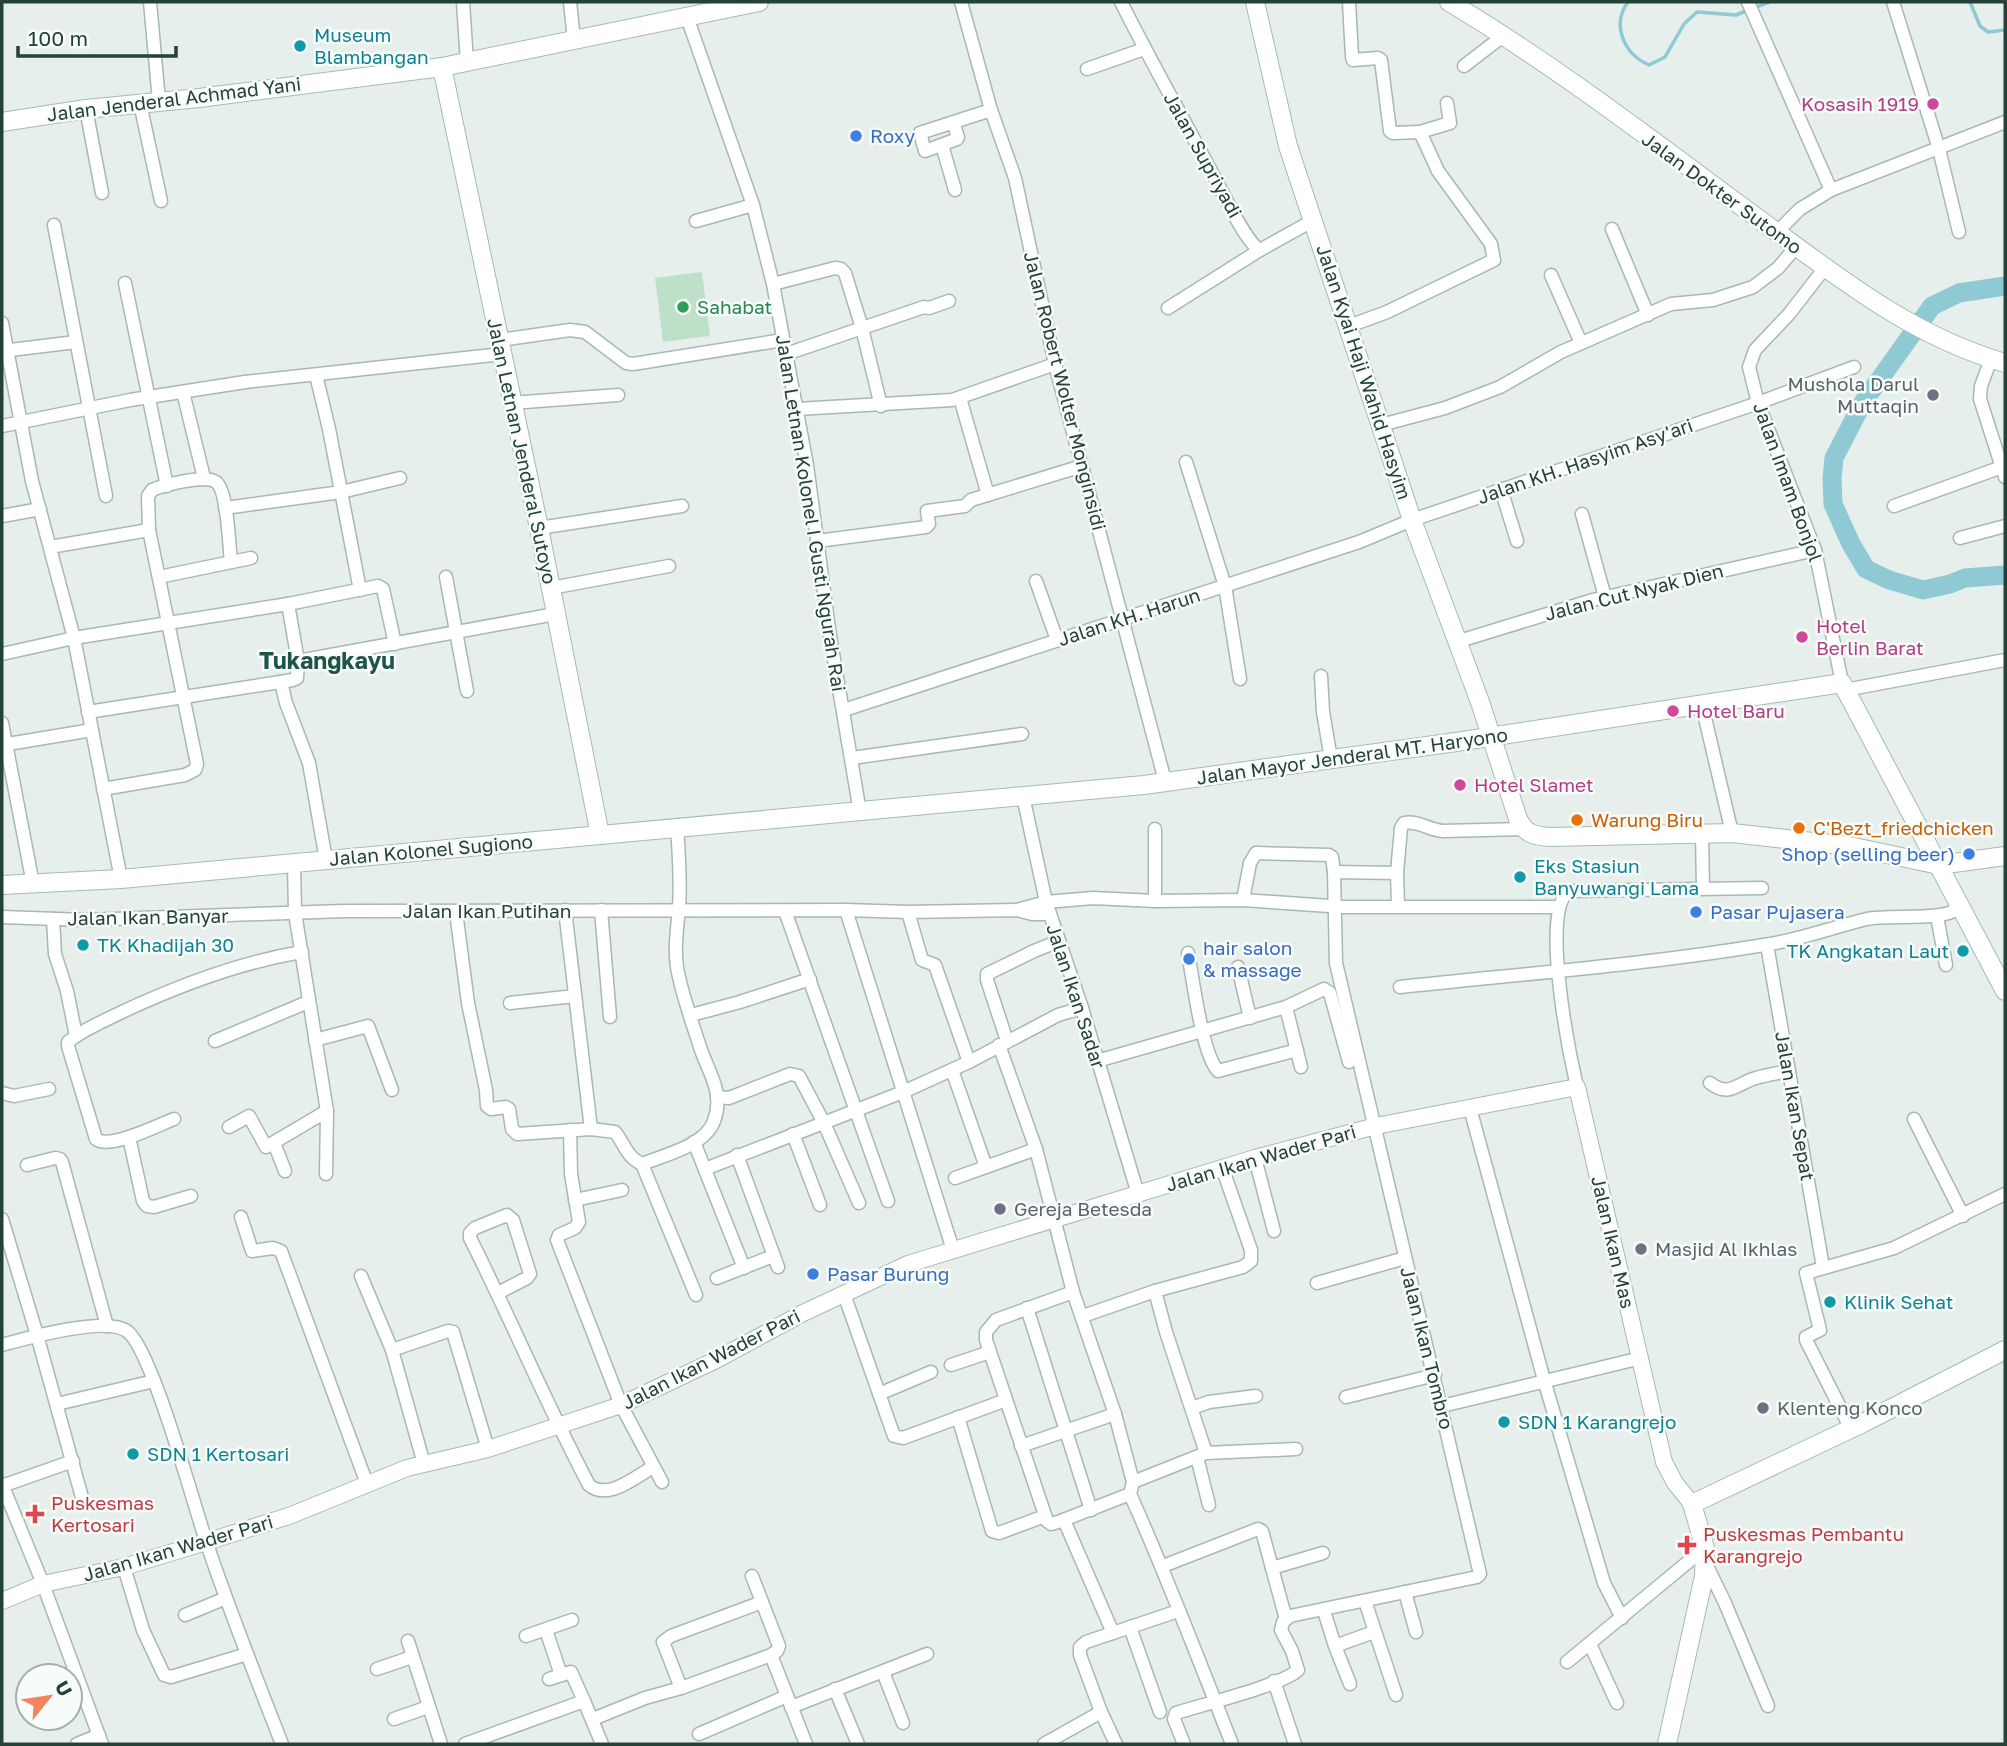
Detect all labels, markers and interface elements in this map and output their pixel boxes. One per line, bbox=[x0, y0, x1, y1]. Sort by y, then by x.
scale bar bbox=[18, 14, 175, 58]
place label: Museum Blambangan bbox=[314, 23, 429, 68]
text: 100 m bbox=[28, 25, 88, 51]
marker: Museum Blambangan bbox=[292, 38, 308, 54]
street label: Jalan Jenderal Achmad Yani bbox=[45, 71, 302, 126]
street label: Jalan Supriyadi bbox=[1159, 88, 1247, 222]
place label: Kosasih 1919 bbox=[1801, 92, 1919, 115]
marker: Kosasih 1919 bbox=[1925, 96, 1941, 112]
place label: Roxy bbox=[870, 124, 915, 147]
street label: Jalan Dokter Sutomo bbox=[1638, 127, 1807, 258]
marker: Roxy bbox=[848, 128, 864, 144]
street label: Jalan Kyai Haji Wahid Hasyim bbox=[1312, 241, 1417, 502]
street label: Jalan Robert Wolter Monginsidi bbox=[1020, 249, 1111, 533]
place label: Sahabat bbox=[697, 295, 772, 318]
marker: Sahabat bbox=[675, 299, 691, 315]
street label: Jalan Letnan Jenderal Sutoyo bbox=[483, 316, 562, 586]
street label: Jalan Letnan Kolonel I Gusti Ngurah Rai bbox=[772, 333, 851, 693]
place label: Mushola Darul Muttaqin bbox=[1787, 372, 1919, 417]
marker: Mushola Darul Muttaqin bbox=[1925, 387, 1941, 403]
street label: Jalan Imam Bonjol bbox=[1749, 399, 1828, 565]
street label: Jalan KH. Hasyim Asy'ari bbox=[1474, 413, 1696, 508]
street label: Jalan Cut Nyak Dien bbox=[1542, 558, 1726, 625]
street label: Jalan KH. Harun bbox=[1055, 583, 1203, 650]
place label: Hotel Berlin Barat bbox=[1816, 614, 1924, 659]
marker: Hotel Berlin Barat bbox=[1794, 629, 1810, 645]
district label: Tukangkayu bbox=[259, 646, 395, 674]
place label: Hotel Baru bbox=[1687, 699, 1785, 722]
marker: Hotel Baru bbox=[1665, 703, 1681, 719]
street label: Jalan Mayor Jenderal MT. Haryono bbox=[1195, 722, 1509, 789]
place label: Hotel Slamet bbox=[1474, 773, 1594, 796]
marker: Hotel Slamet bbox=[1452, 777, 1468, 793]
place label: Warung Biru bbox=[1591, 808, 1703, 831]
marker: Warung Biru bbox=[1569, 812, 1585, 828]
place label: C'Bezt_friedchicken bbox=[1813, 816, 1994, 839]
marker: C'Bezt_friedchicken bbox=[1791, 820, 1807, 836]
street label: Jalan Kolonel Sugiono bbox=[328, 829, 534, 870]
place label: Shop (selling beer) bbox=[1781, 842, 1955, 865]
marker: Shop (selling beer) bbox=[1961, 846, 1977, 862]
place label: Eks Stasiun Banyuwangi Lama bbox=[1534, 854, 1699, 899]
marker: Eks Stasiun Banyuwangi Lama bbox=[1512, 869, 1528, 885]
street label: Jalan Ikan Putihan bbox=[403, 899, 571, 922]
place label: Pasar Pujasera bbox=[1710, 900, 1845, 923]
street label: Jalan Ikan Banyar bbox=[67, 904, 229, 929]
marker: Pasar Pujasera bbox=[1688, 904, 1704, 920]
street label: Jalan Ikan Sadar bbox=[1042, 921, 1111, 1072]
place label: TK Khadijah 30 bbox=[97, 933, 234, 956]
place label: hair salon & massage bbox=[1203, 936, 1302, 981]
marker: TK Khadijah 30 bbox=[75, 937, 91, 953]
place label: TK Angkatan Laut bbox=[1787, 939, 1949, 962]
marker: TK Angkatan Laut bbox=[1955, 943, 1971, 959]
marker: hair salon & massage bbox=[1181, 951, 1197, 967]
street label: Jalan Ikan Sepat bbox=[1771, 1029, 1820, 1182]
street label: Jalan Ikan Wader Pari bbox=[1163, 1119, 1359, 1196]
street label: Jalan Ikan Mas bbox=[1587, 1173, 1640, 1310]
place label: Gereja Betesda bbox=[1014, 1197, 1152, 1220]
marker: Gereja Betesda bbox=[992, 1201, 1008, 1217]
place label: Masjid Al Ikhlas bbox=[1655, 1237, 1797, 1260]
marker: Masjid Al Ikhlas bbox=[1633, 1241, 1649, 1257]
place label: Pasar Burung bbox=[827, 1262, 949, 1285]
street label: Jalan Ikan Tombro bbox=[1396, 1264, 1459, 1432]
marker: Pasar Burung bbox=[805, 1266, 821, 1282]
place label: Klinik Sehat bbox=[1844, 1290, 1953, 1313]
marker: Klinik Sehat bbox=[1822, 1294, 1838, 1310]
street label: Jalan Ikan Wader Pari bbox=[618, 1304, 804, 1413]
place label: Klenteng Konco bbox=[1777, 1396, 1923, 1419]
marker: Klenteng Konco bbox=[1755, 1400, 1771, 1416]
place label: SDN 1 Karangrejo bbox=[1518, 1410, 1676, 1433]
marker: SDN 1 Karangrejo bbox=[1496, 1414, 1512, 1430]
place label: SDN 1 Kertosari bbox=[147, 1442, 289, 1465]
marker: SDN 1 Kertosari bbox=[125, 1446, 141, 1462]
place label: Puskesmas Kertosari bbox=[51, 1491, 154, 1536]
marker: Puskesmas Kertosari bbox=[25, 1504, 45, 1524]
street label: Jalan Ikan Wader Pari bbox=[80, 1509, 276, 1586]
place label: Puskesmas Pembantu Karangrejo bbox=[1703, 1522, 1904, 1567]
marker: Puskesmas Pembantu Karangrejo bbox=[1677, 1535, 1697, 1555]
north arrow bbox=[14, 1662, 84, 1732]
text: U bbox=[51, 1676, 78, 1700]

